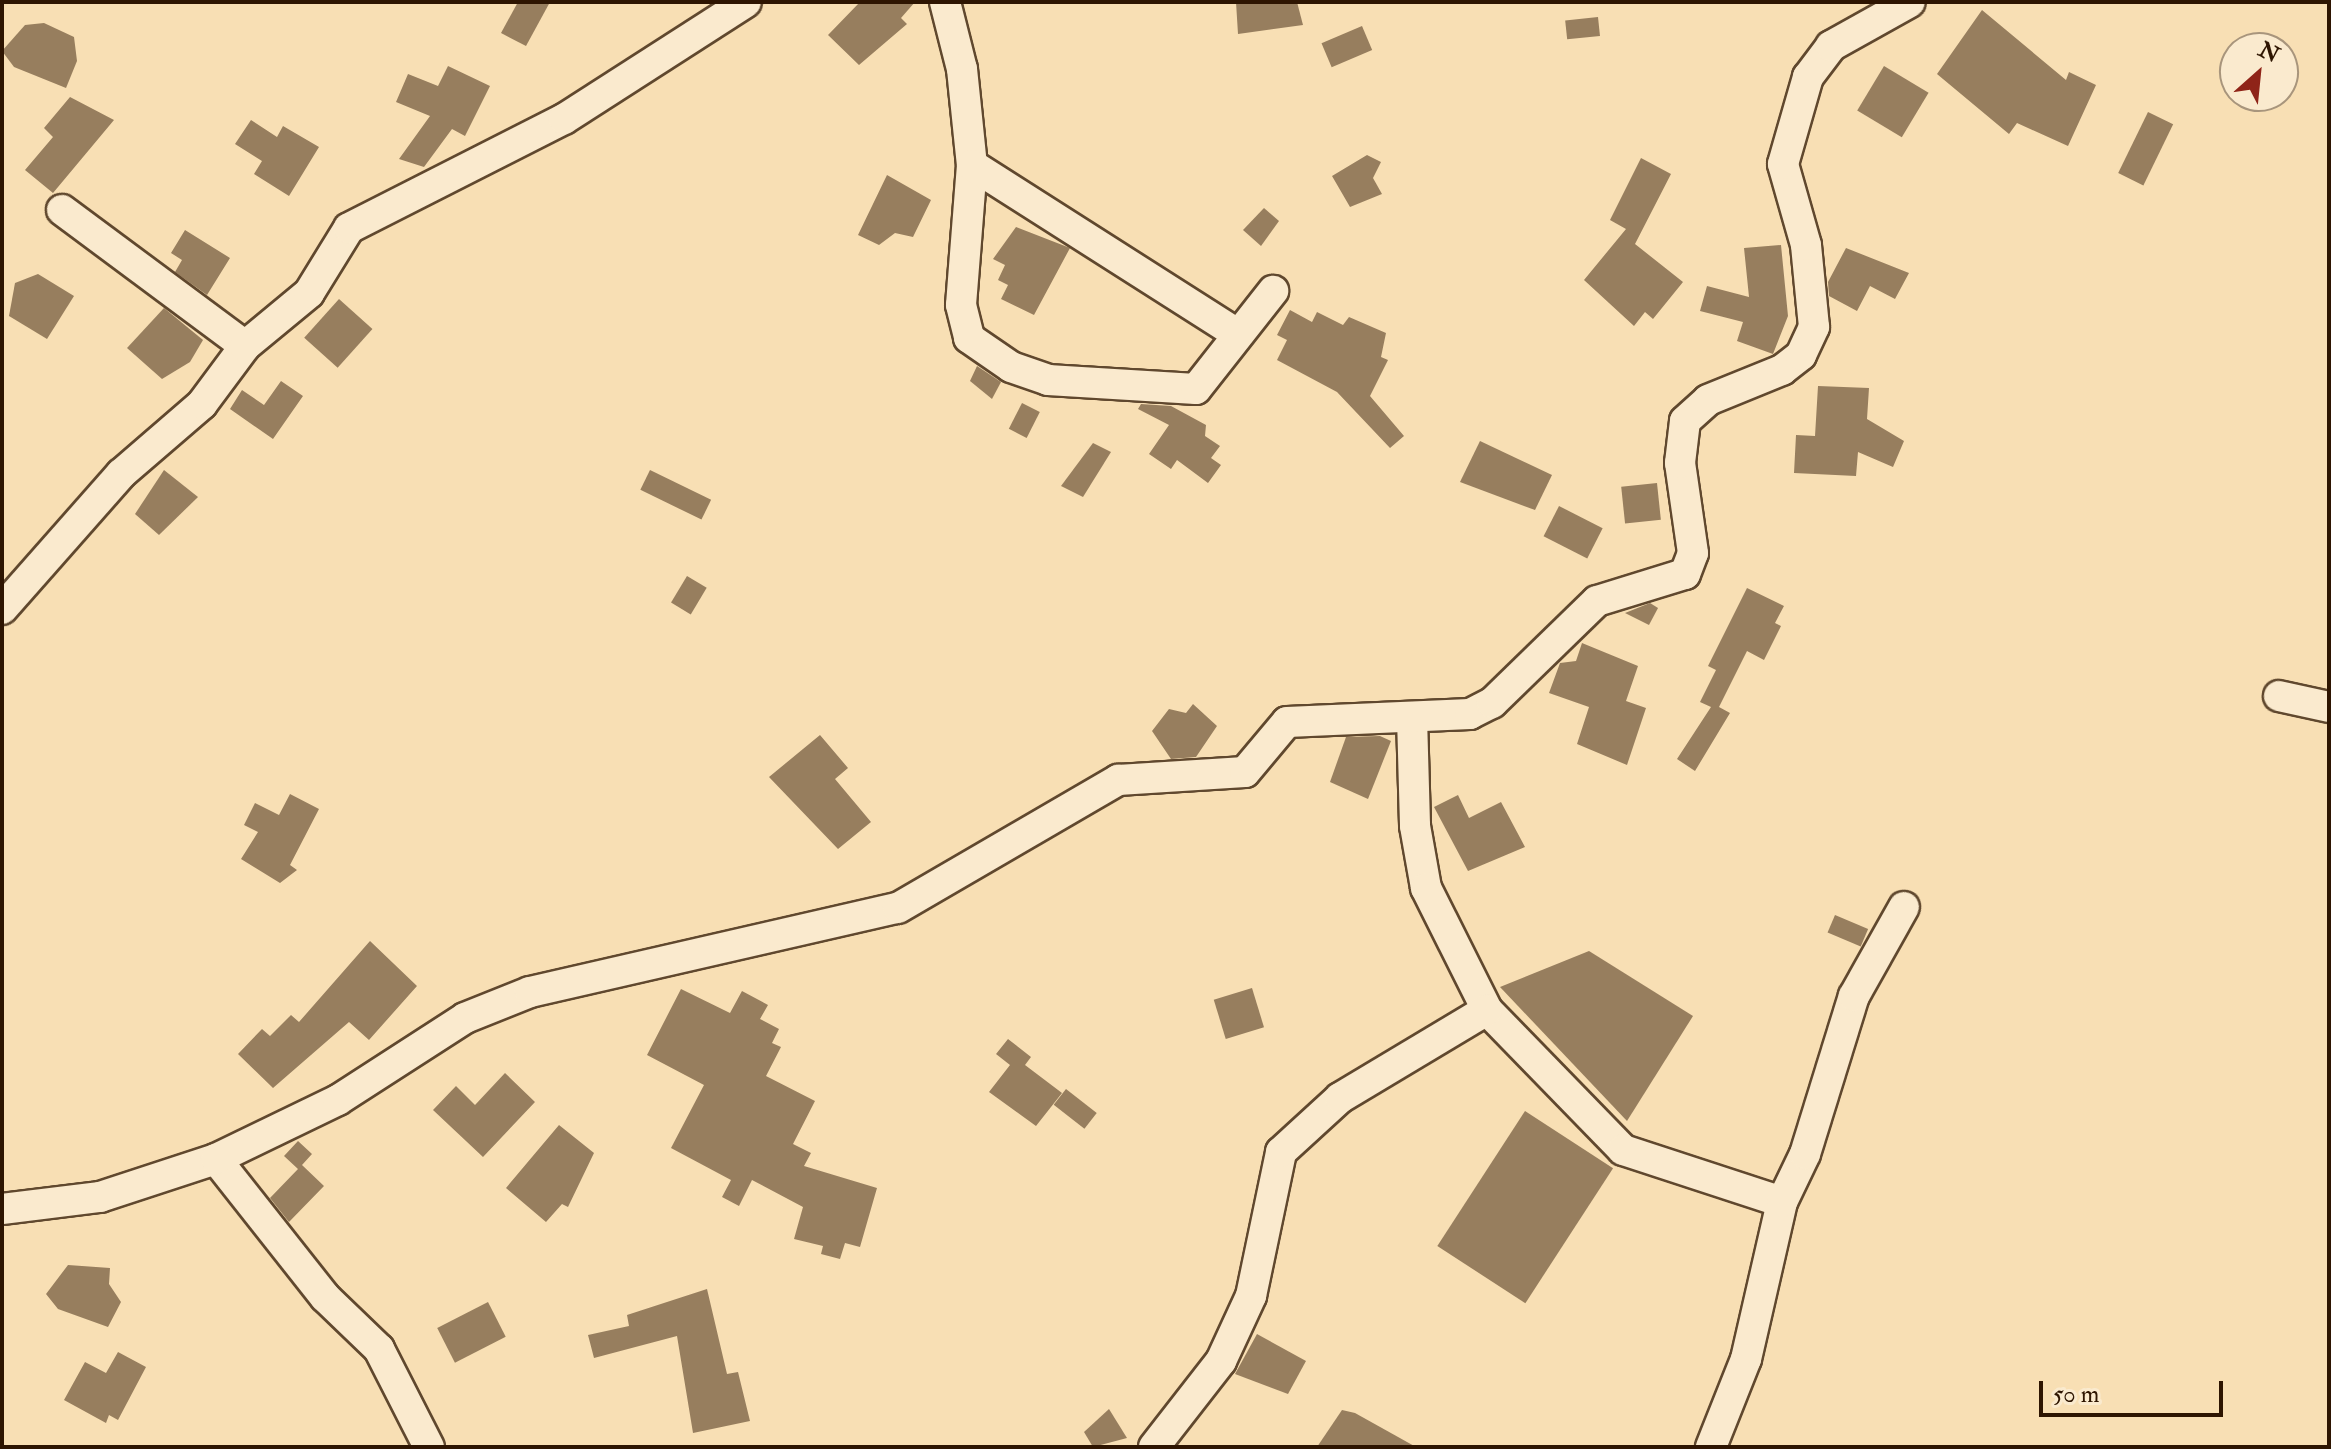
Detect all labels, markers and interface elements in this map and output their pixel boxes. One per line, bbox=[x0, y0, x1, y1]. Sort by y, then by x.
north arrow bbox=[2219, 32, 2299, 112]
text: N bbox=[2254, 35, 2284, 69]
scale bar bbox=[2043, 1365, 2227, 1415]
text: 50 m bbox=[2053, 1379, 2099, 1410]

